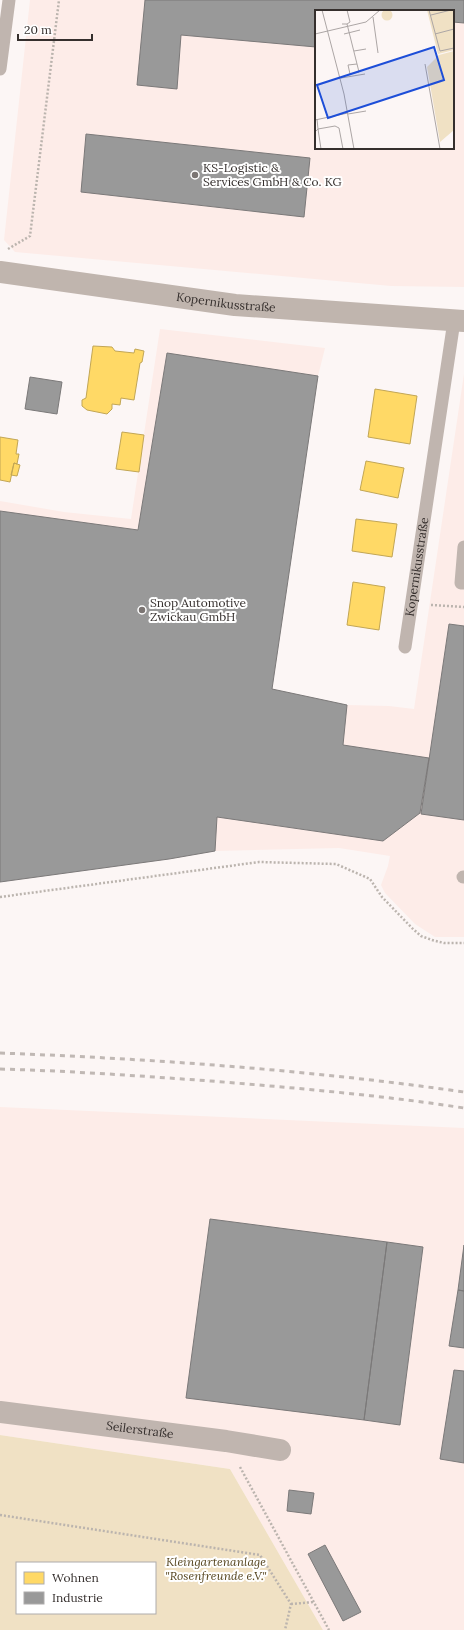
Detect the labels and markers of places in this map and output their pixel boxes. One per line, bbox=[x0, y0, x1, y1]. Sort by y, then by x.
place label: KS-Logistic & Services GmbH & Co. KG bbox=[203, 160, 342, 189]
marker: KS-Logistic & Services GmbH & Co. KG bbox=[190, 170, 200, 180]
place label: Snop Automotive Zwickau GmbH bbox=[150, 595, 246, 624]
marker: Snop Automotive Zwickau GmbH bbox=[137, 605, 147, 615]

